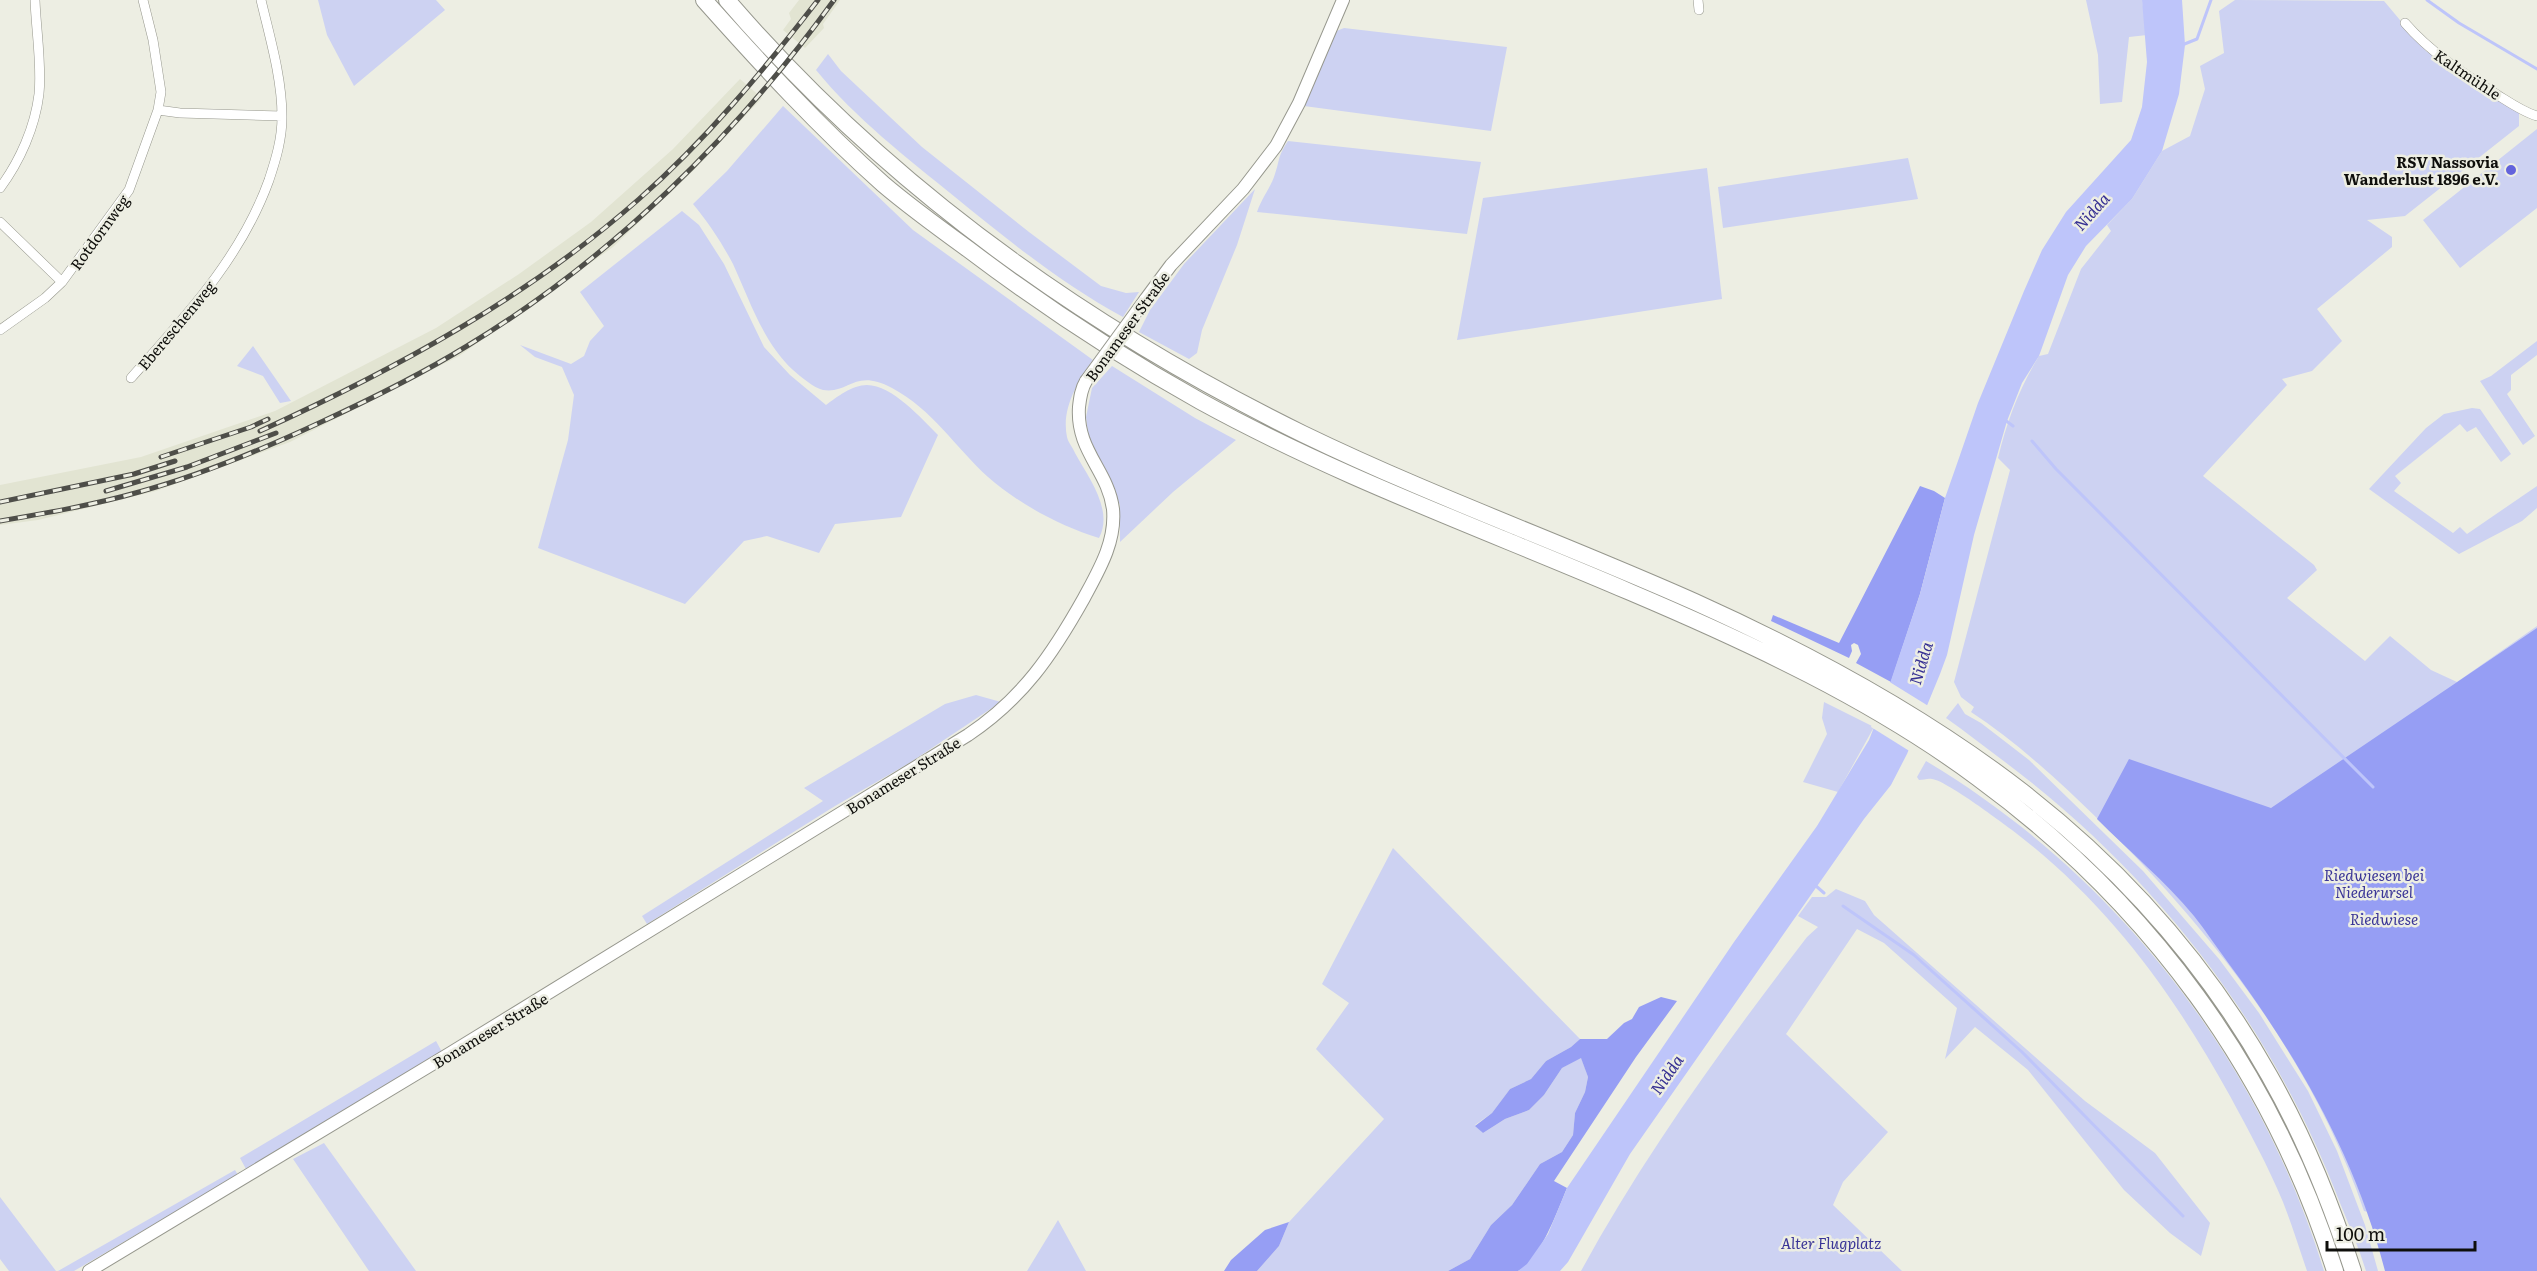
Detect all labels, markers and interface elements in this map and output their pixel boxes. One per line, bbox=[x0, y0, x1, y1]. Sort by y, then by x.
street label: Kaltmühle bbox=[2430, 43, 2506, 105]
place label: RSV Nassovia Wanderlust 1896 e.V. bbox=[2344, 150, 2499, 190]
marker: RSV Nassovia Wanderlust 1896 e.V. bbox=[2504, 163, 2518, 177]
water label: Nidda bbox=[2067, 186, 2115, 235]
street label: Rotdornweg bbox=[64, 189, 135, 274]
street label: Bonameser Straße bbox=[1079, 266, 1175, 386]
street label: Ebereschenweg bbox=[132, 275, 221, 375]
water label: Nidda bbox=[1902, 638, 1938, 687]
street label: Bonameser Straße bbox=[842, 731, 965, 819]
park label: Riedwiesen bei Niederursel bbox=[2324, 863, 2425, 903]
park label: Riedwiese bbox=[2350, 907, 2418, 930]
street label: Bonameser Straße bbox=[428, 986, 552, 1073]
water label: Nidda bbox=[1644, 1048, 1689, 1099]
scale bar bbox=[2327, 1214, 2476, 1252]
text: 100 m bbox=[2336, 1220, 2385, 1247]
park label: Alter Flugplatz bbox=[1781, 1231, 1881, 1254]

